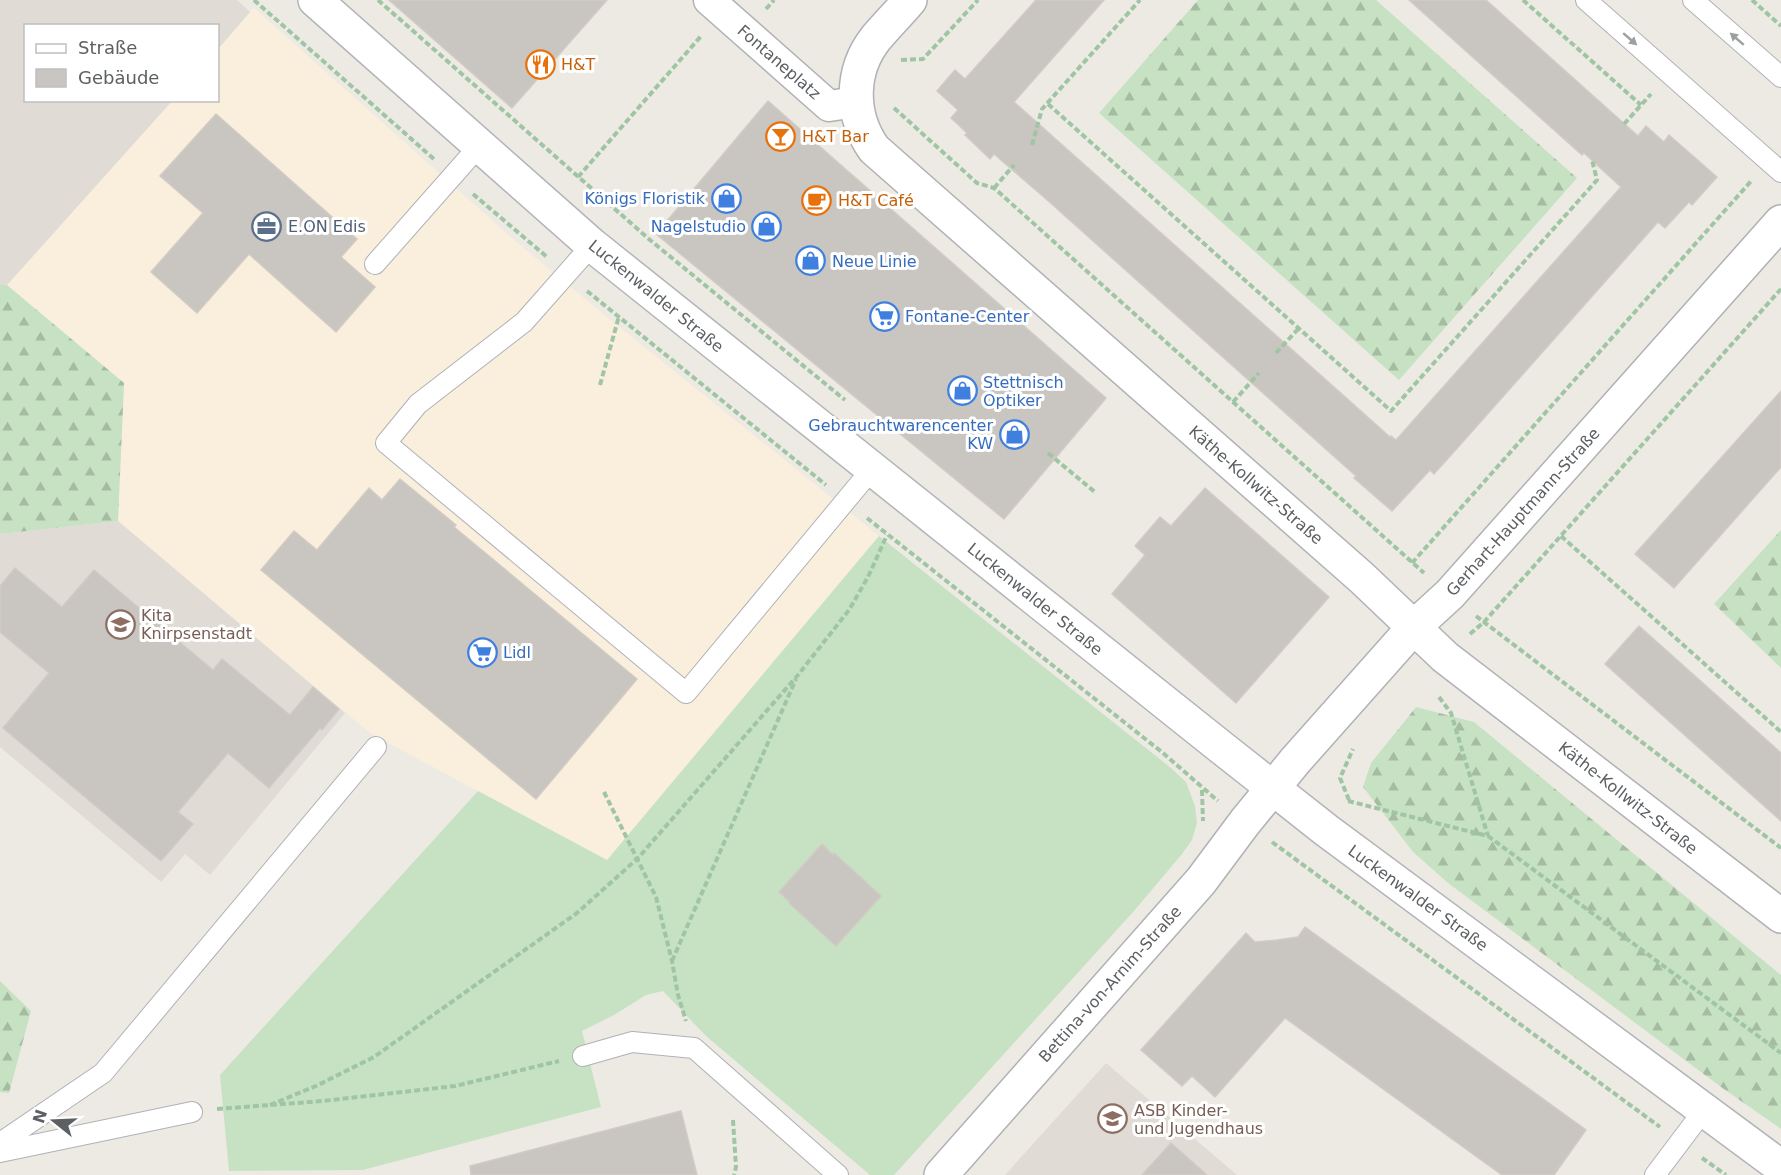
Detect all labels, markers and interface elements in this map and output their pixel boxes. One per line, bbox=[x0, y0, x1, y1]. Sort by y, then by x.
street label: Fontaneplatz bbox=[734, 21, 824, 103]
legend bbox=[24, 24, 219, 102]
one-way arrow bbox=[1622, 32, 1637, 45]
one-way arrow bbox=[1730, 33, 1745, 46]
text: Straße bbox=[78, 37, 137, 58]
restaurant icon: H&T bbox=[524, 48, 556, 80]
place label: H&T bbox=[561, 55, 596, 74]
text: Gebäude bbox=[78, 67, 159, 88]
bar icon: H&T Bar bbox=[765, 120, 797, 152]
place label: H&T Bar bbox=[802, 127, 869, 146]
shop icon: Königs Floristik bbox=[710, 182, 742, 214]
cafe icon: H&T Café bbox=[801, 184, 833, 216]
place label: Königs Floristik bbox=[585, 189, 706, 208]
place label: H&T Café bbox=[838, 191, 914, 210]
office icon: E.ON Edis bbox=[251, 210, 283, 242]
shop icon: Nagelstudio bbox=[751, 210, 783, 242]
place label: E.ON Edis bbox=[288, 217, 366, 236]
place label: Nagelstudio bbox=[651, 217, 746, 236]
street label: Luckenwalder Straße bbox=[585, 236, 727, 356]
shop icon: Neue Linie bbox=[795, 245, 827, 277]
place label: Neue Linie bbox=[832, 252, 917, 271]
supermarket icon: Fontane-Center bbox=[868, 300, 900, 332]
place label: Fontane-Center bbox=[905, 307, 1030, 326]
place label: Stettnisch Optiker bbox=[983, 373, 1064, 410]
shop icon: Stettnisch Optiker bbox=[946, 375, 978, 407]
place label: Gebrauchtwarencenter KW bbox=[808, 416, 993, 453]
shop icon: Gebrauchtwarencenter KW bbox=[998, 418, 1030, 450]
street label: Käthe-Kollwitz-Straße bbox=[1185, 422, 1327, 548]
street label: Gerhart-Hauptmann-Straße bbox=[1442, 424, 1604, 600]
street label: Luckenwalder Straße bbox=[964, 539, 1106, 659]
place label: Kita Knirpsenstadt bbox=[141, 606, 252, 643]
school or university icon: Kita Knirpsenstadt bbox=[104, 608, 136, 640]
supermarket icon: Lidl bbox=[466, 636, 498, 668]
place label: Lidl bbox=[503, 643, 531, 662]
street label: Käthe-Kollwitz-Straße bbox=[1555, 738, 1701, 858]
street label: Luckenwalder Straße bbox=[1344, 841, 1492, 955]
street label: Bettina-von-Arnim-Straße bbox=[1035, 902, 1185, 1066]
north arrow bbox=[24, 1091, 84, 1151]
place label: ASB Kinder- und Jugendhaus bbox=[1134, 1101, 1263, 1138]
school or university icon: ASB Kinder- und Jugendhaus bbox=[1097, 1103, 1129, 1135]
text: N bbox=[29, 1107, 51, 1126]

